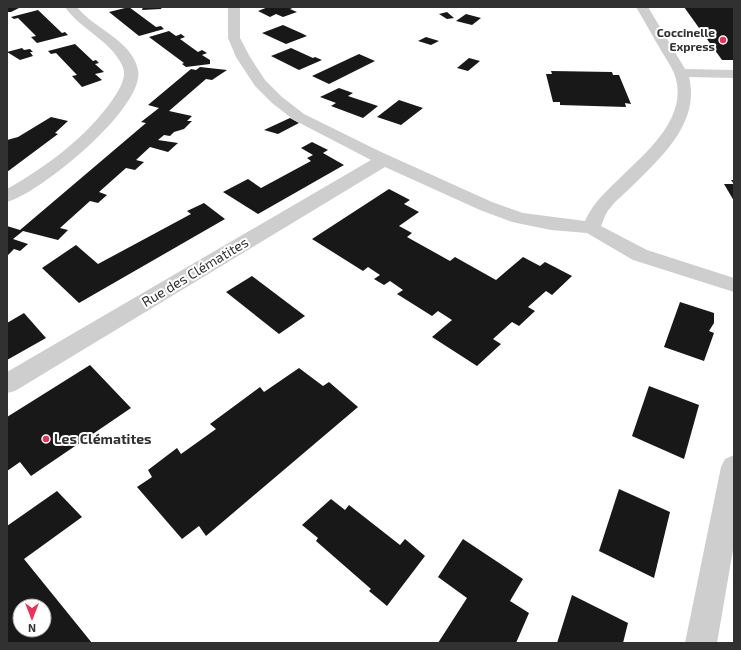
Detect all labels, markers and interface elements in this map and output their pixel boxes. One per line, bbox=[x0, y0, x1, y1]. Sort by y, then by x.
place label: Coccinelle Express bbox=[657, 25, 715, 53]
marker: Coccinelle Express bbox=[718, 35, 728, 45]
street label: Rue des Clématites bbox=[138, 233, 251, 310]
place label: Les Clématites bbox=[54, 430, 152, 447]
marker: Les Clématites bbox=[41, 434, 51, 444]
north arrow bbox=[12, 598, 52, 638]
text: N bbox=[28, 622, 36, 635]

